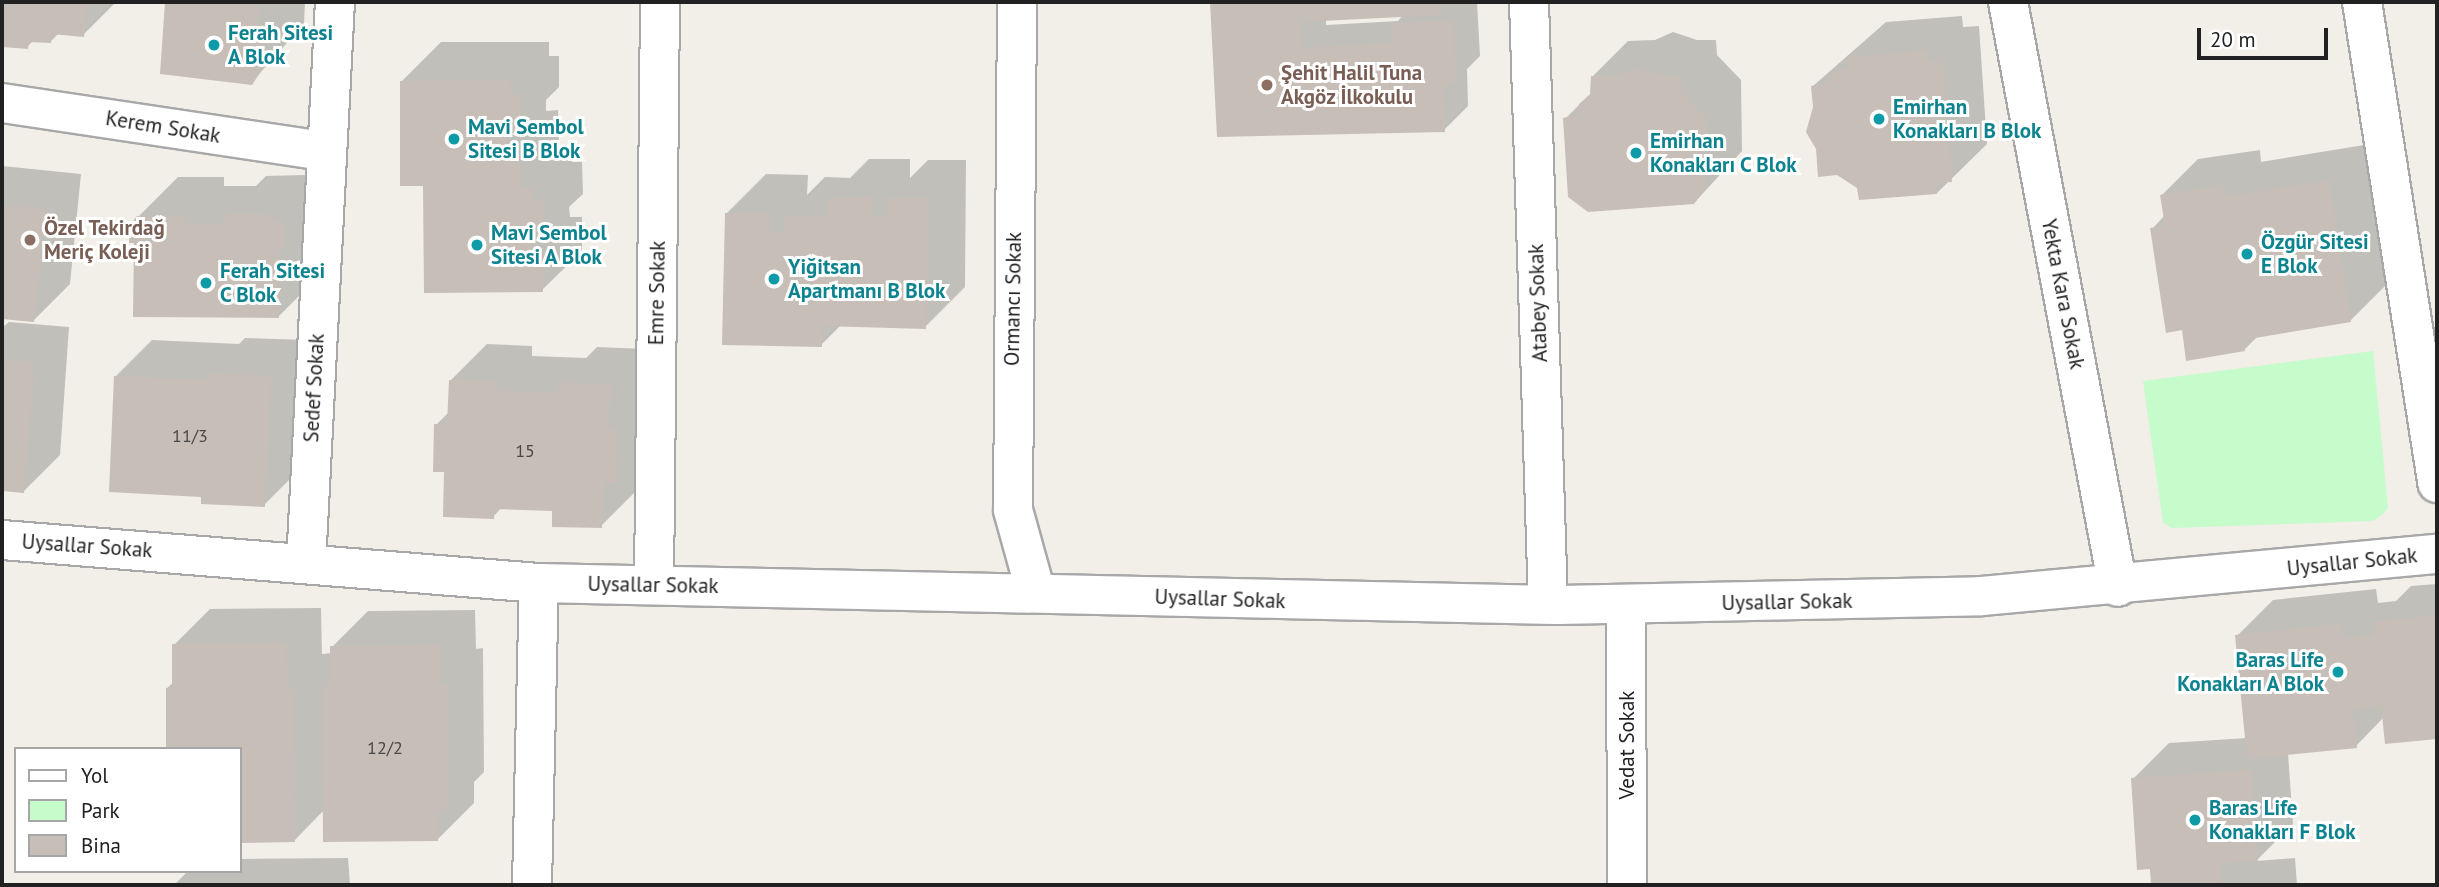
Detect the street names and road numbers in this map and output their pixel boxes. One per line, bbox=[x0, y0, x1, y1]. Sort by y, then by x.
street label: Kerem Sokak bbox=[104, 105, 222, 149]
street label: Yekta Kara Sokak bbox=[2036, 217, 2090, 371]
street label: Ormancı Sokak bbox=[999, 232, 1027, 366]
street label: Emre Sokak bbox=[643, 240, 671, 346]
street label: Atabey Sokak bbox=[1523, 243, 1553, 363]
street label: Sedef Sokak bbox=[299, 333, 329, 443]
street label: Uysallar Sokak bbox=[21, 529, 153, 563]
street label: Uysallar Sokak bbox=[2285, 543, 2419, 581]
street label: Uysallar Sokak bbox=[587, 571, 719, 599]
street label: Uysallar Sokak bbox=[1154, 584, 1286, 614]
street label: Uysallar Sokak bbox=[1721, 588, 1853, 616]
street label: Vedat Sokak bbox=[1614, 691, 1640, 799]

